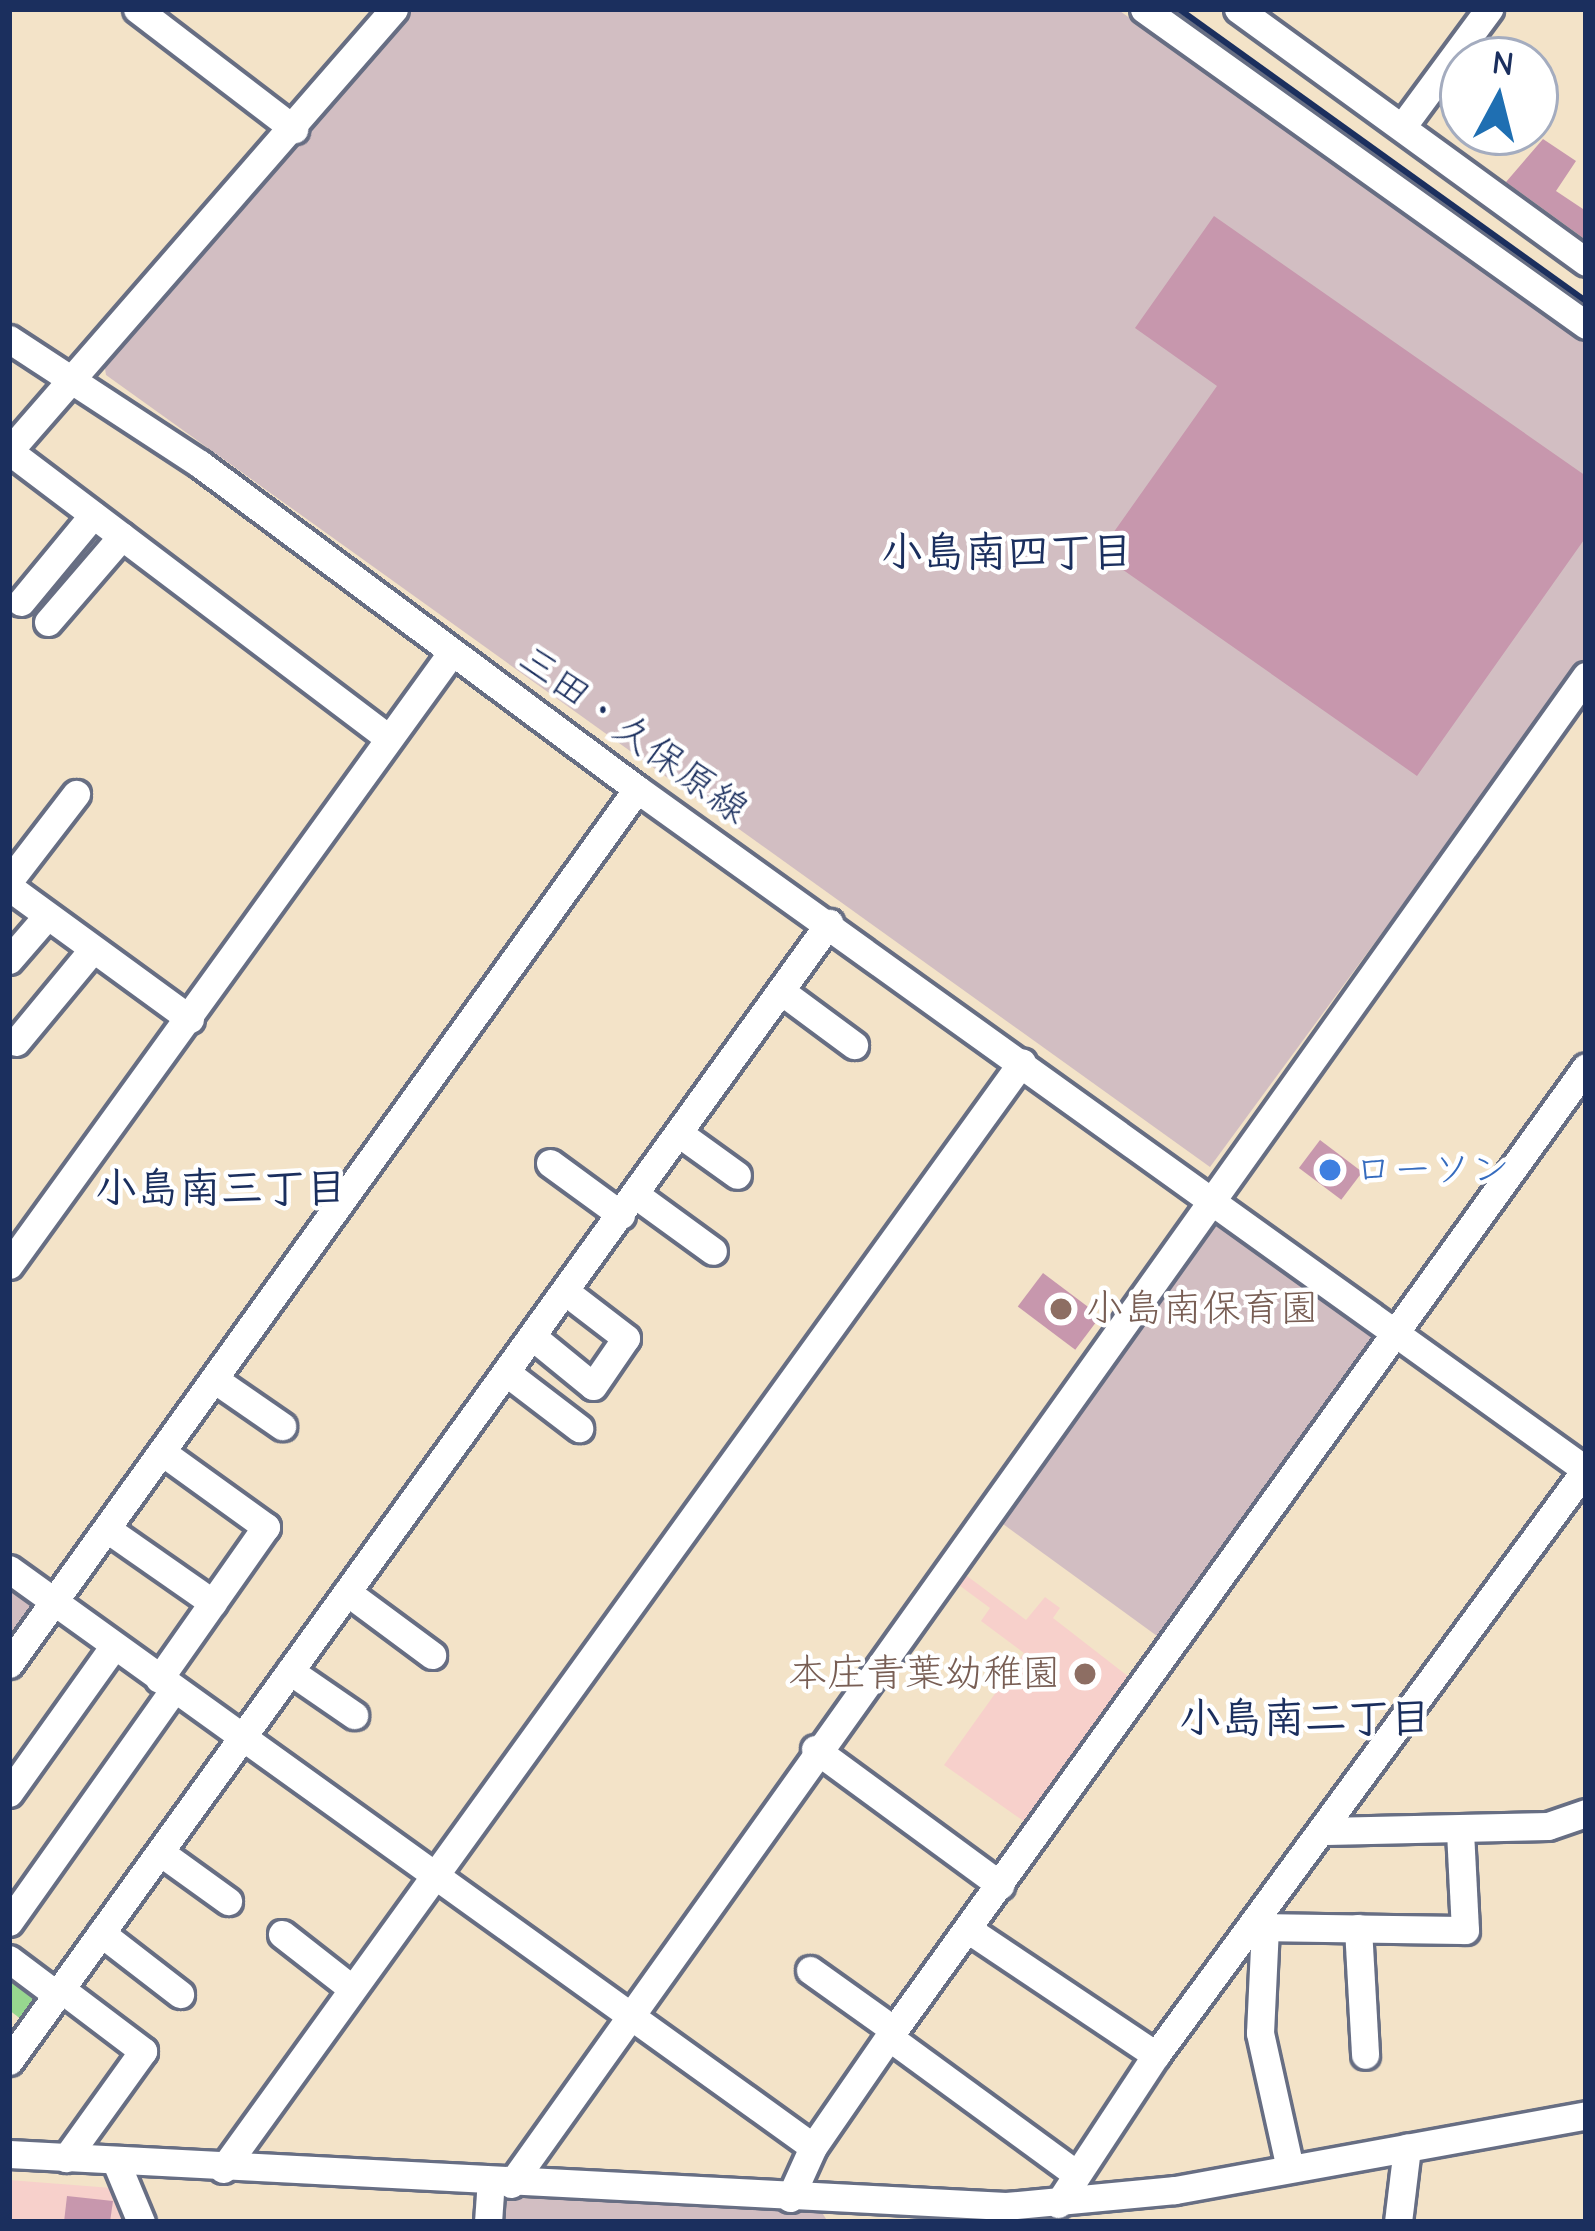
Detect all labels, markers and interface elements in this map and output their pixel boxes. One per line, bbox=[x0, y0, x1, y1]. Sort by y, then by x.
north arrow bbox=[1439, 36, 1559, 156]
text: N bbox=[1490, 43, 1516, 83]
district label: 小島南四丁目 bbox=[881, 528, 1133, 578]
street label: 三田・久保原線 bbox=[509, 636, 757, 834]
place label: ローソン bbox=[1354, 1147, 1510, 1193]
marker: ローソン bbox=[1317, 1157, 1343, 1183]
district label: 小島南三丁目 bbox=[95, 1164, 347, 1214]
place label: 小島南保育園 bbox=[1085, 1286, 1319, 1332]
marker: 小島南保育園 bbox=[1048, 1296, 1074, 1322]
place label: 本庄青葉幼稚園 bbox=[788, 1651, 1061, 1697]
marker: 本庄青葉幼稚園 bbox=[1072, 1661, 1098, 1687]
district label: 小島南二丁目 bbox=[1179, 1694, 1431, 1744]

